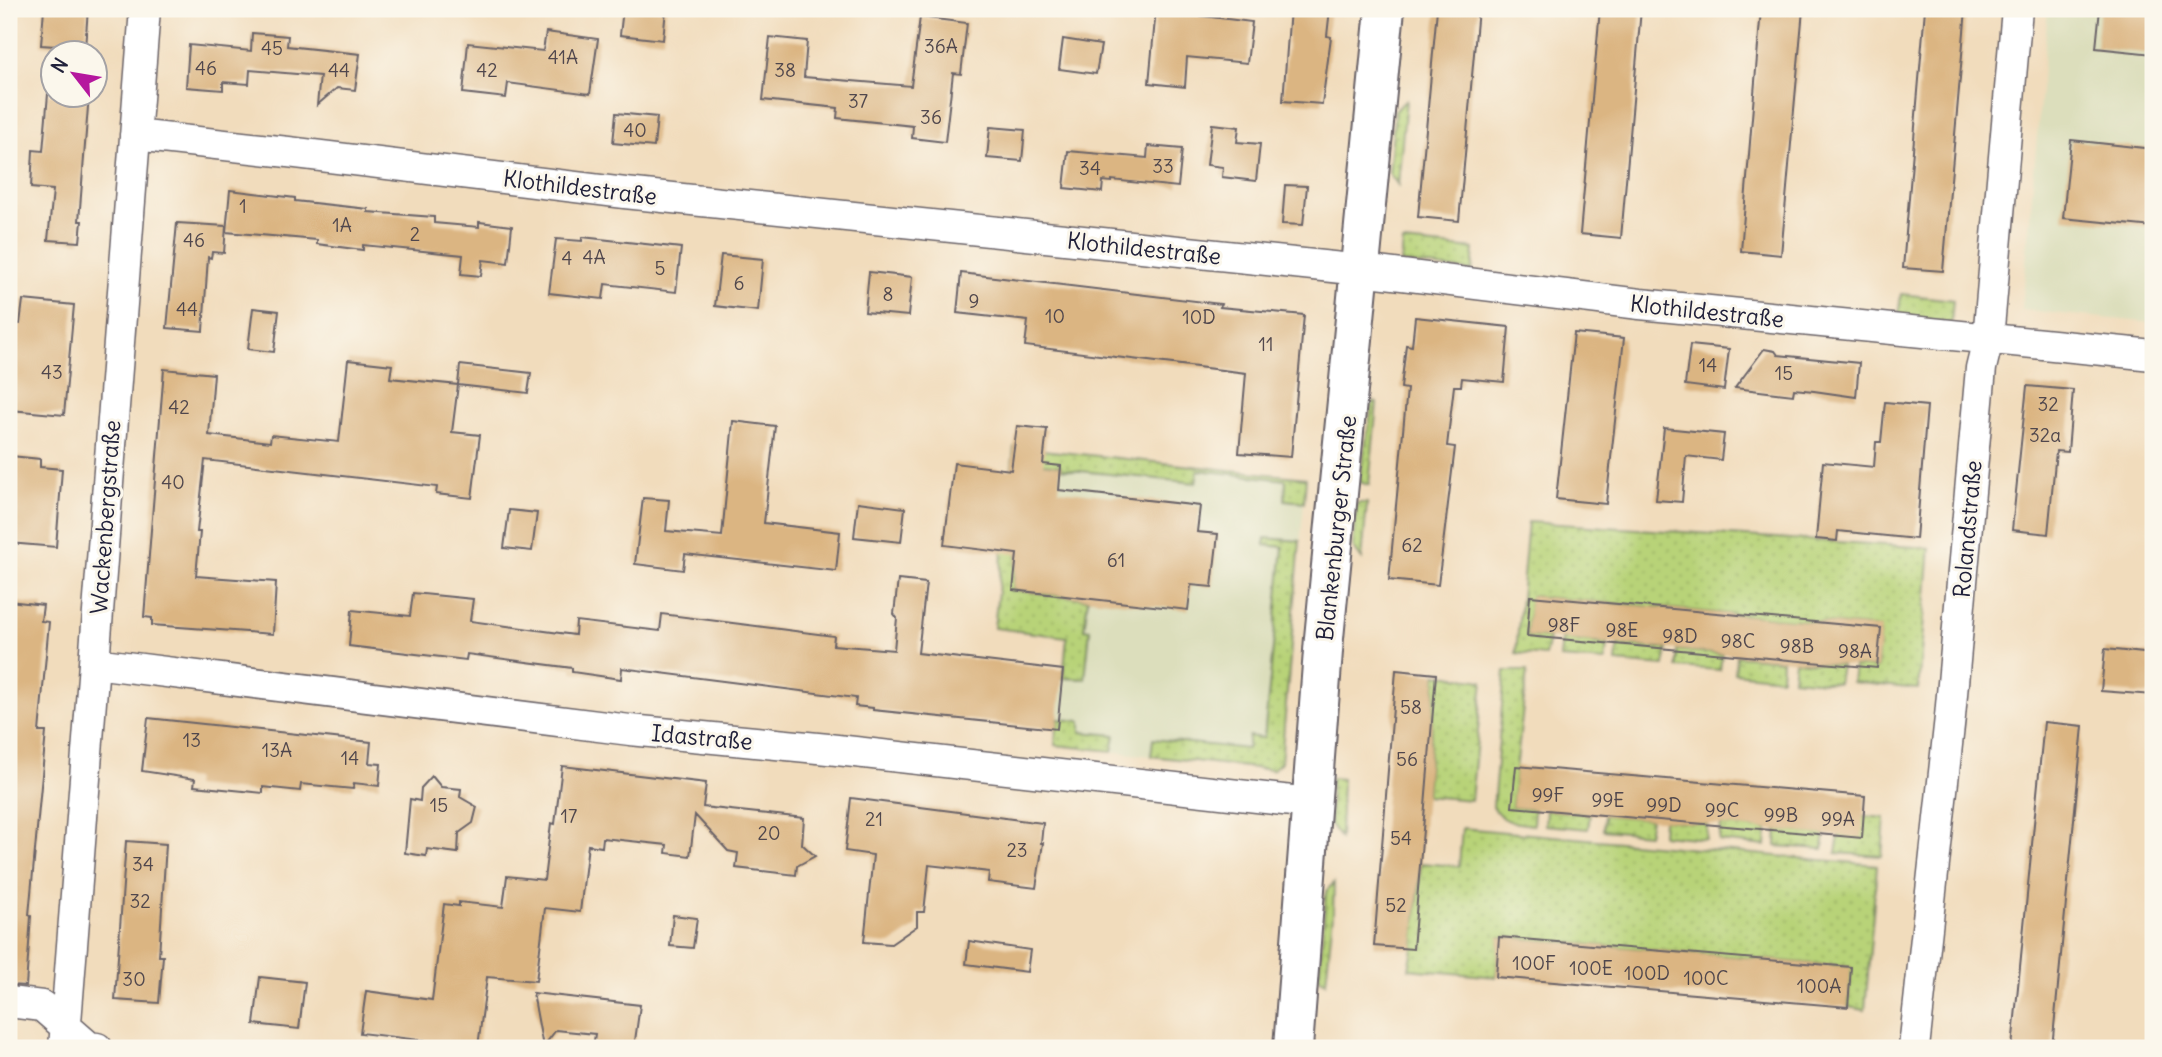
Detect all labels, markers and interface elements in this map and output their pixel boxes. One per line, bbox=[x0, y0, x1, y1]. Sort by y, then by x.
house number: 36A bbox=[924, 34, 958, 58]
house number: 45 bbox=[261, 36, 283, 60]
north arrow bbox=[38, 38, 108, 108]
house number: 41A bbox=[548, 45, 578, 69]
text: N bbox=[46, 53, 73, 77]
house number: 46 bbox=[195, 56, 217, 80]
house number: 44 bbox=[328, 58, 350, 82]
house number: 42 bbox=[476, 58, 498, 82]
house number: 38 bbox=[774, 58, 796, 82]
house number: 37 bbox=[848, 89, 868, 113]
house number: 36 bbox=[920, 105, 942, 129]
house number: 40 bbox=[623, 118, 647, 142]
house number: 33 bbox=[1152, 154, 1174, 178]
house number: 34 bbox=[1079, 156, 1101, 180]
street label: Klothildestraße bbox=[501, 163, 659, 211]
house number: 1 bbox=[239, 194, 247, 218]
house number: 1A bbox=[332, 213, 352, 237]
house number: 2 bbox=[410, 222, 420, 246]
street label: Klothildestraße bbox=[1066, 225, 1222, 271]
house number: 46 bbox=[183, 228, 205, 252]
house number: 4A bbox=[582, 245, 606, 269]
house number: 4 bbox=[562, 246, 573, 270]
house number: 5 bbox=[655, 256, 665, 280]
house number: 6 bbox=[734, 271, 744, 295]
house number: 8 bbox=[883, 282, 893, 306]
street label: Klothildestraße bbox=[1629, 288, 1785, 334]
house number: 9 bbox=[969, 289, 979, 313]
house number: 44 bbox=[176, 297, 198, 321]
house number: 10 bbox=[1045, 304, 1065, 328]
house number: 10D bbox=[1182, 305, 1216, 329]
house number: 11 bbox=[1258, 332, 1274, 356]
house number: 14 bbox=[1699, 353, 1717, 377]
house number: 43 bbox=[41, 360, 63, 384]
house number: 15 bbox=[1775, 361, 1793, 385]
house number: 32 bbox=[2037, 392, 2059, 416]
house number: 42 bbox=[168, 395, 190, 419]
street label: Blankenburger Straße bbox=[1310, 414, 1362, 642]
street label: Wackenbergstraße bbox=[84, 419, 126, 615]
house number: 32a bbox=[2029, 423, 2061, 447]
street label: Rolandstraße bbox=[1947, 459, 1987, 599]
house number: 40 bbox=[161, 470, 185, 494]
house number: 62 bbox=[1401, 533, 1423, 557]
house number: 61 bbox=[1107, 548, 1125, 572]
house number: 98F bbox=[1548, 613, 1581, 637]
house number: 98E bbox=[1605, 618, 1639, 642]
house number: 98D bbox=[1662, 624, 1698, 648]
house number: 98C bbox=[1721, 629, 1755, 653]
house number: 98B bbox=[1780, 634, 1814, 658]
house number: 98A bbox=[1838, 639, 1872, 663]
house number: 58 bbox=[1400, 695, 1422, 719]
street label: Idastraße bbox=[650, 718, 754, 756]
house number: 13 bbox=[183, 728, 201, 752]
house number: 13A bbox=[262, 738, 292, 762]
house number: 14 bbox=[341, 746, 359, 770]
house number: 56 bbox=[1396, 747, 1418, 771]
house number: 99F bbox=[1532, 783, 1565, 807]
house number: 99E bbox=[1591, 788, 1625, 812]
house number: 15 bbox=[430, 793, 448, 817]
house number: 99D bbox=[1646, 793, 1682, 817]
house number: 99C bbox=[1705, 798, 1739, 822]
house number: 99B bbox=[1764, 803, 1798, 827]
house number: 17 bbox=[561, 804, 577, 828]
house number: 21 bbox=[865, 807, 883, 831]
house number: 99A bbox=[1821, 807, 1855, 831]
house number: 20 bbox=[758, 821, 780, 845]
house number: 54 bbox=[1390, 826, 1412, 850]
house number: 23 bbox=[1006, 838, 1028, 862]
house number: 34 bbox=[132, 852, 154, 876]
house number: 32 bbox=[129, 889, 151, 913]
house number: 52 bbox=[1385, 893, 1407, 917]
house number: 100F bbox=[1512, 951, 1556, 975]
house number: 100E bbox=[1569, 956, 1613, 980]
house number: 100D bbox=[1624, 961, 1670, 985]
house number: 100C bbox=[1683, 966, 1729, 990]
house number: 30 bbox=[122, 967, 146, 991]
house number: 100A bbox=[1797, 974, 1841, 998]

